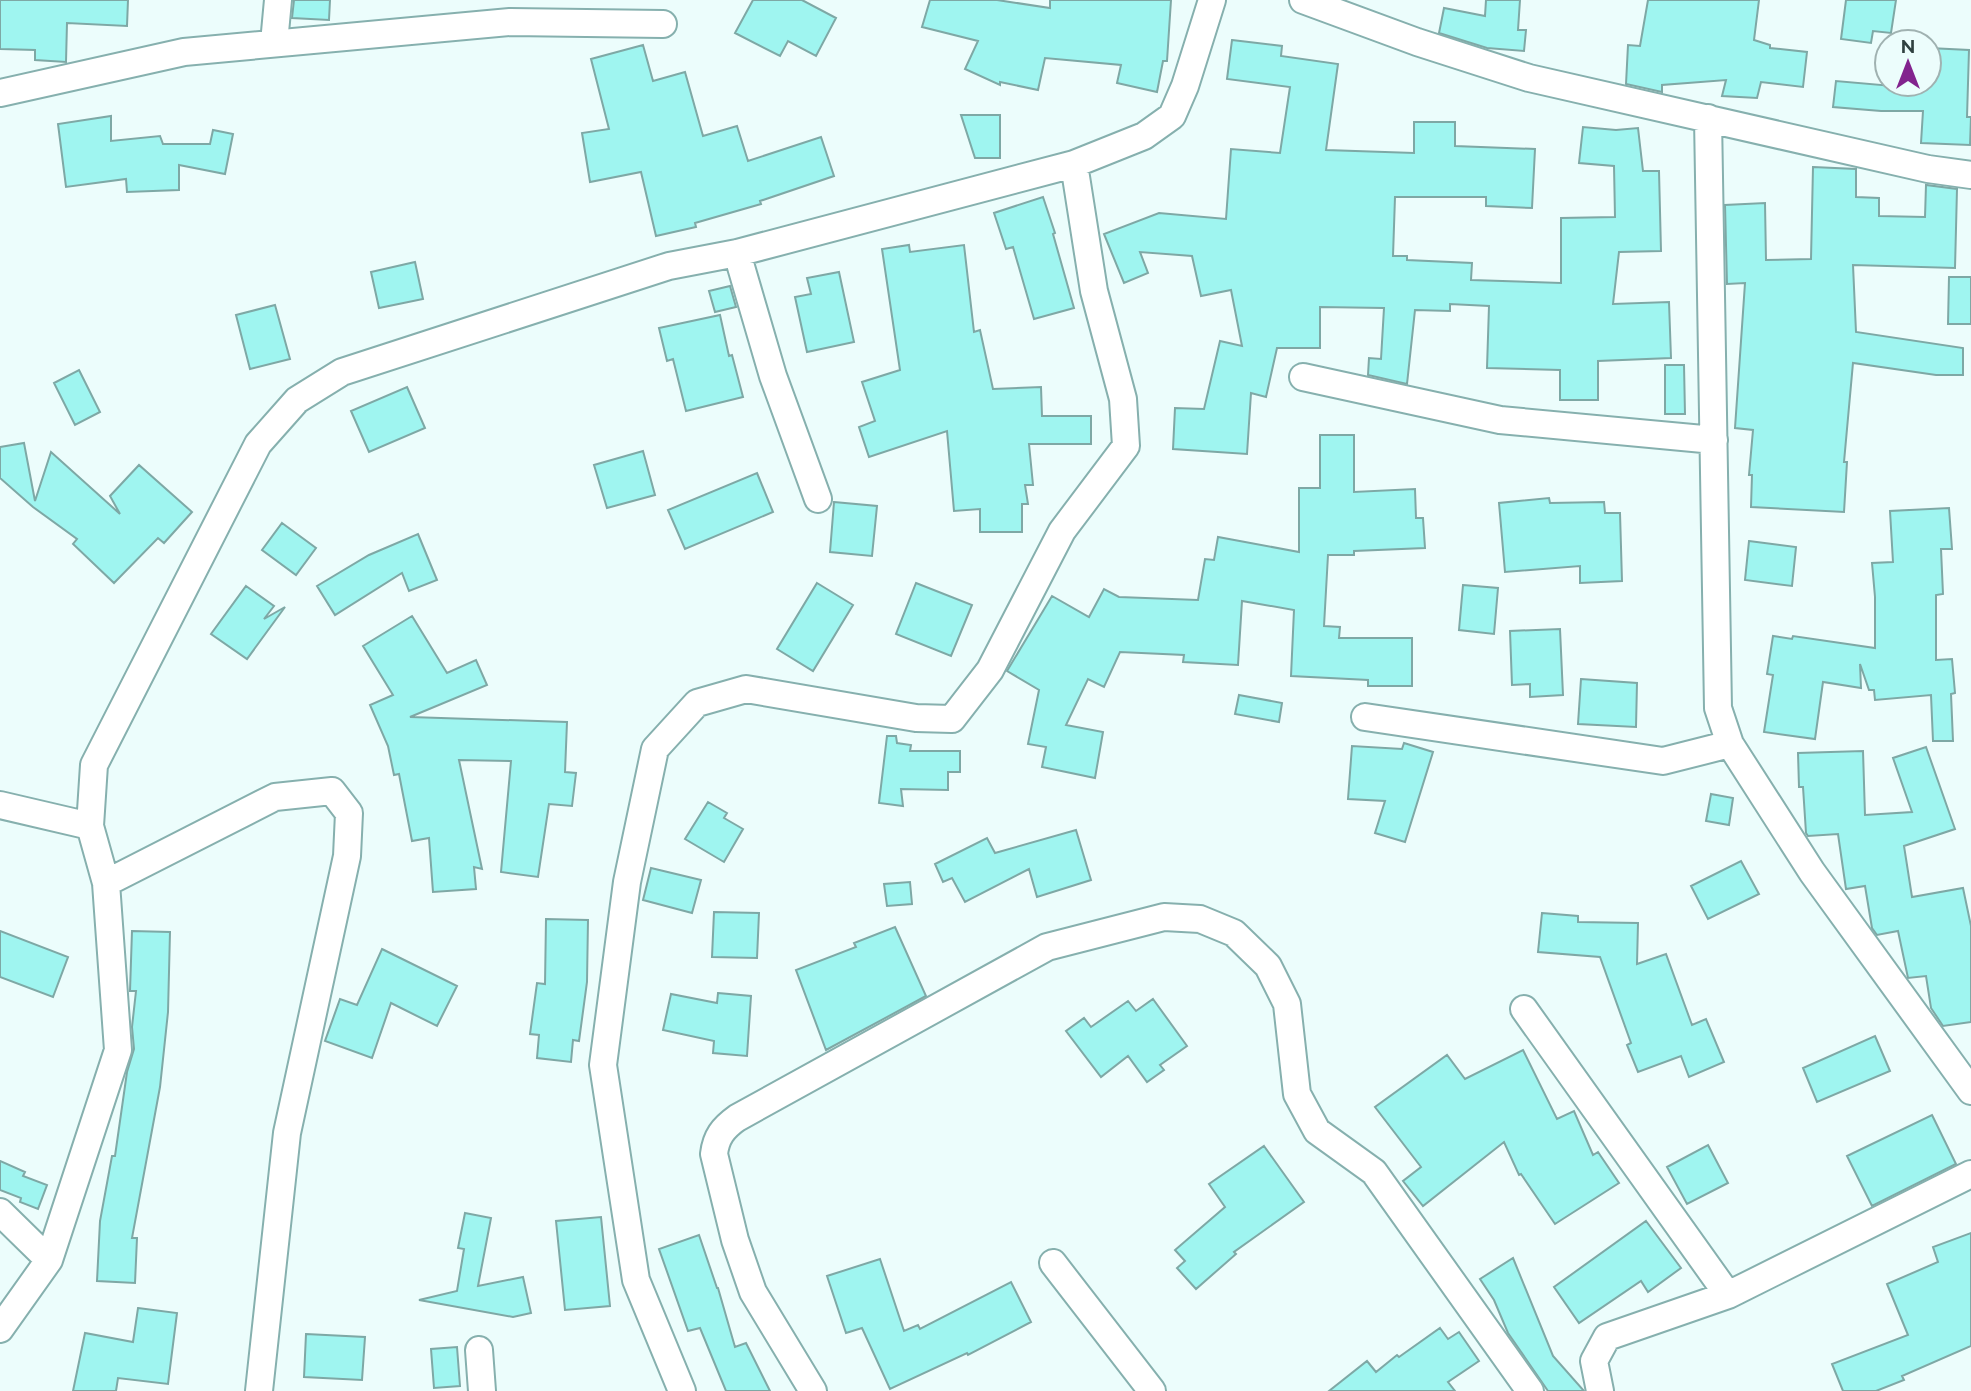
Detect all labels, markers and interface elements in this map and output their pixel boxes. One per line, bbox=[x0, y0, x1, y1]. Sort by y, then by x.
north arrow bbox=[1873, 28, 1943, 98]
text: N bbox=[1901, 35, 1915, 57]

